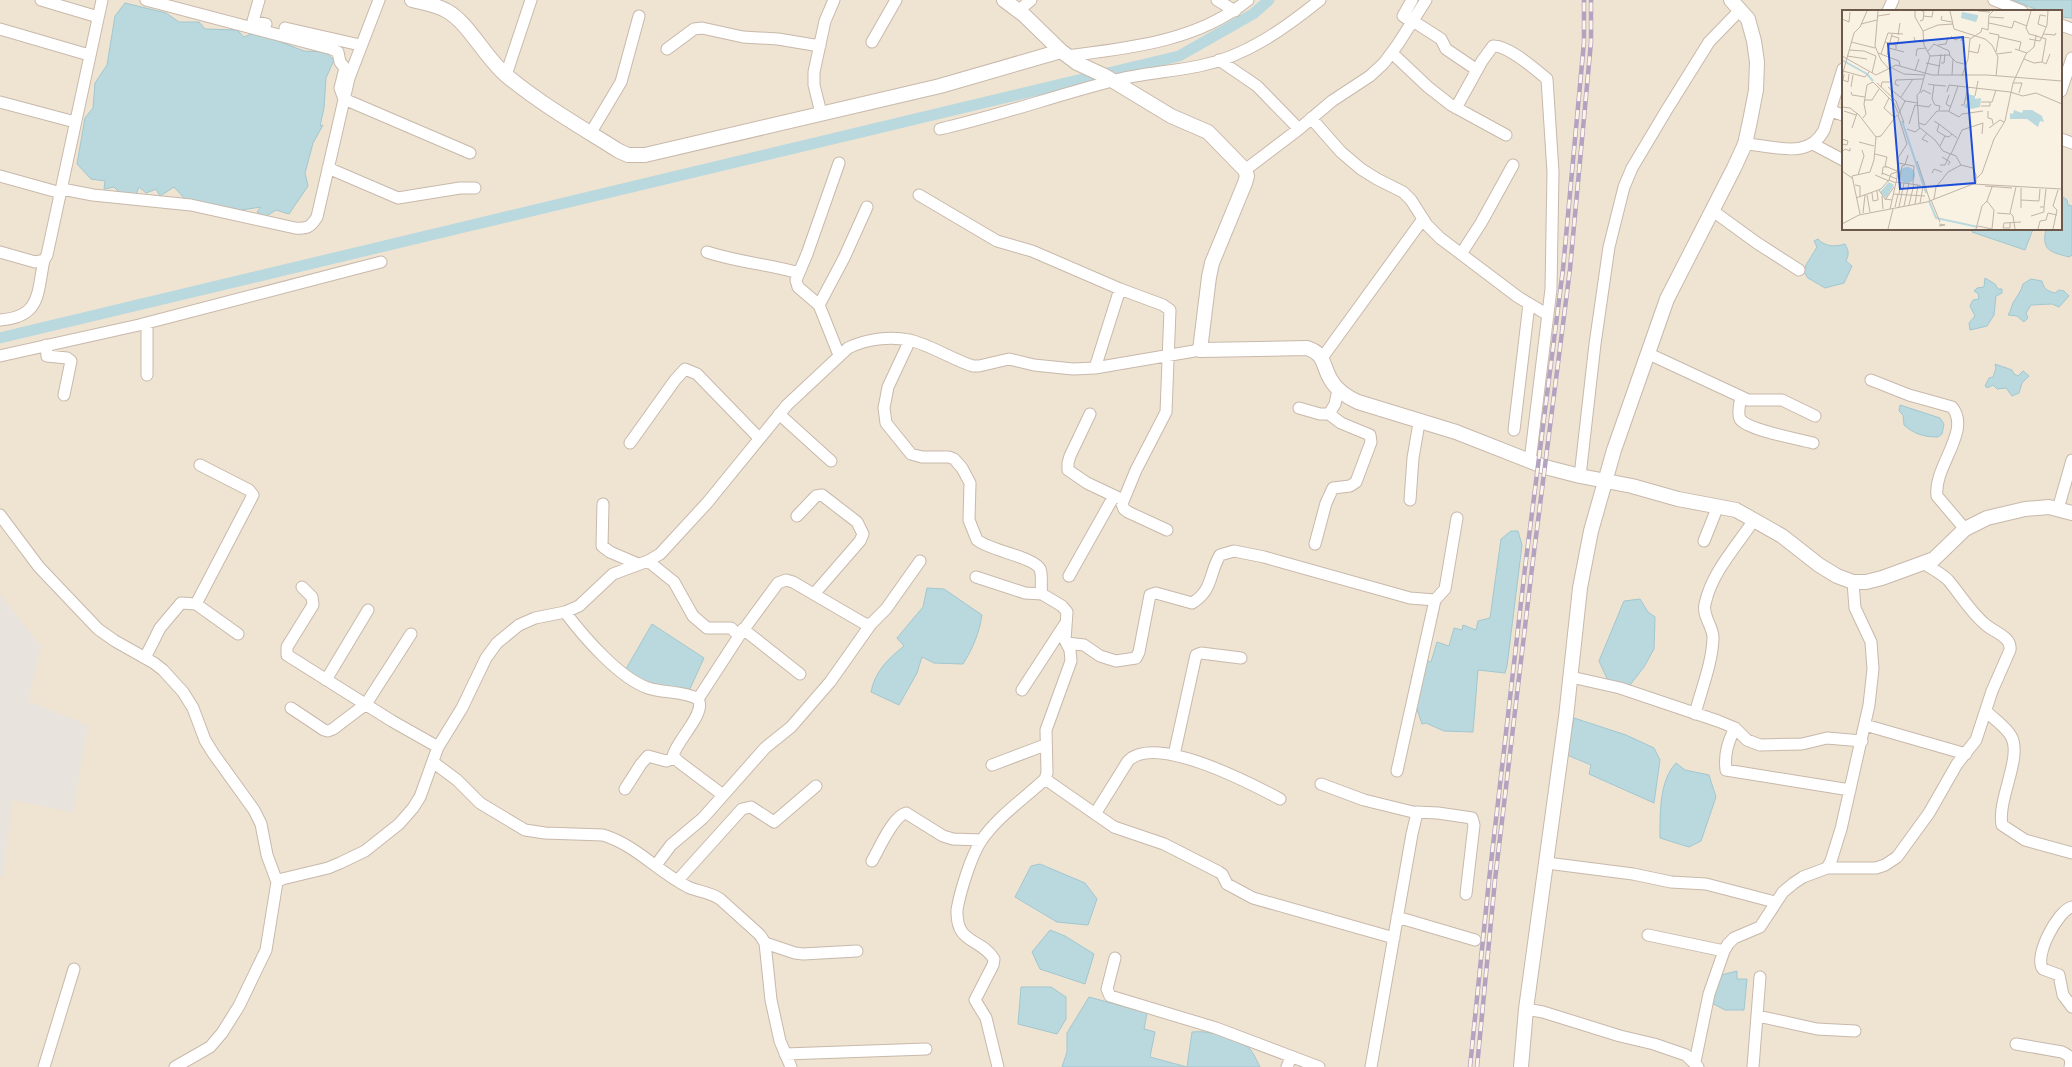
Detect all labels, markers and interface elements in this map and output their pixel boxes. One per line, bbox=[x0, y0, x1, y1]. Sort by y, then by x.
inset map bbox=[1842, 10, 2062, 230]

